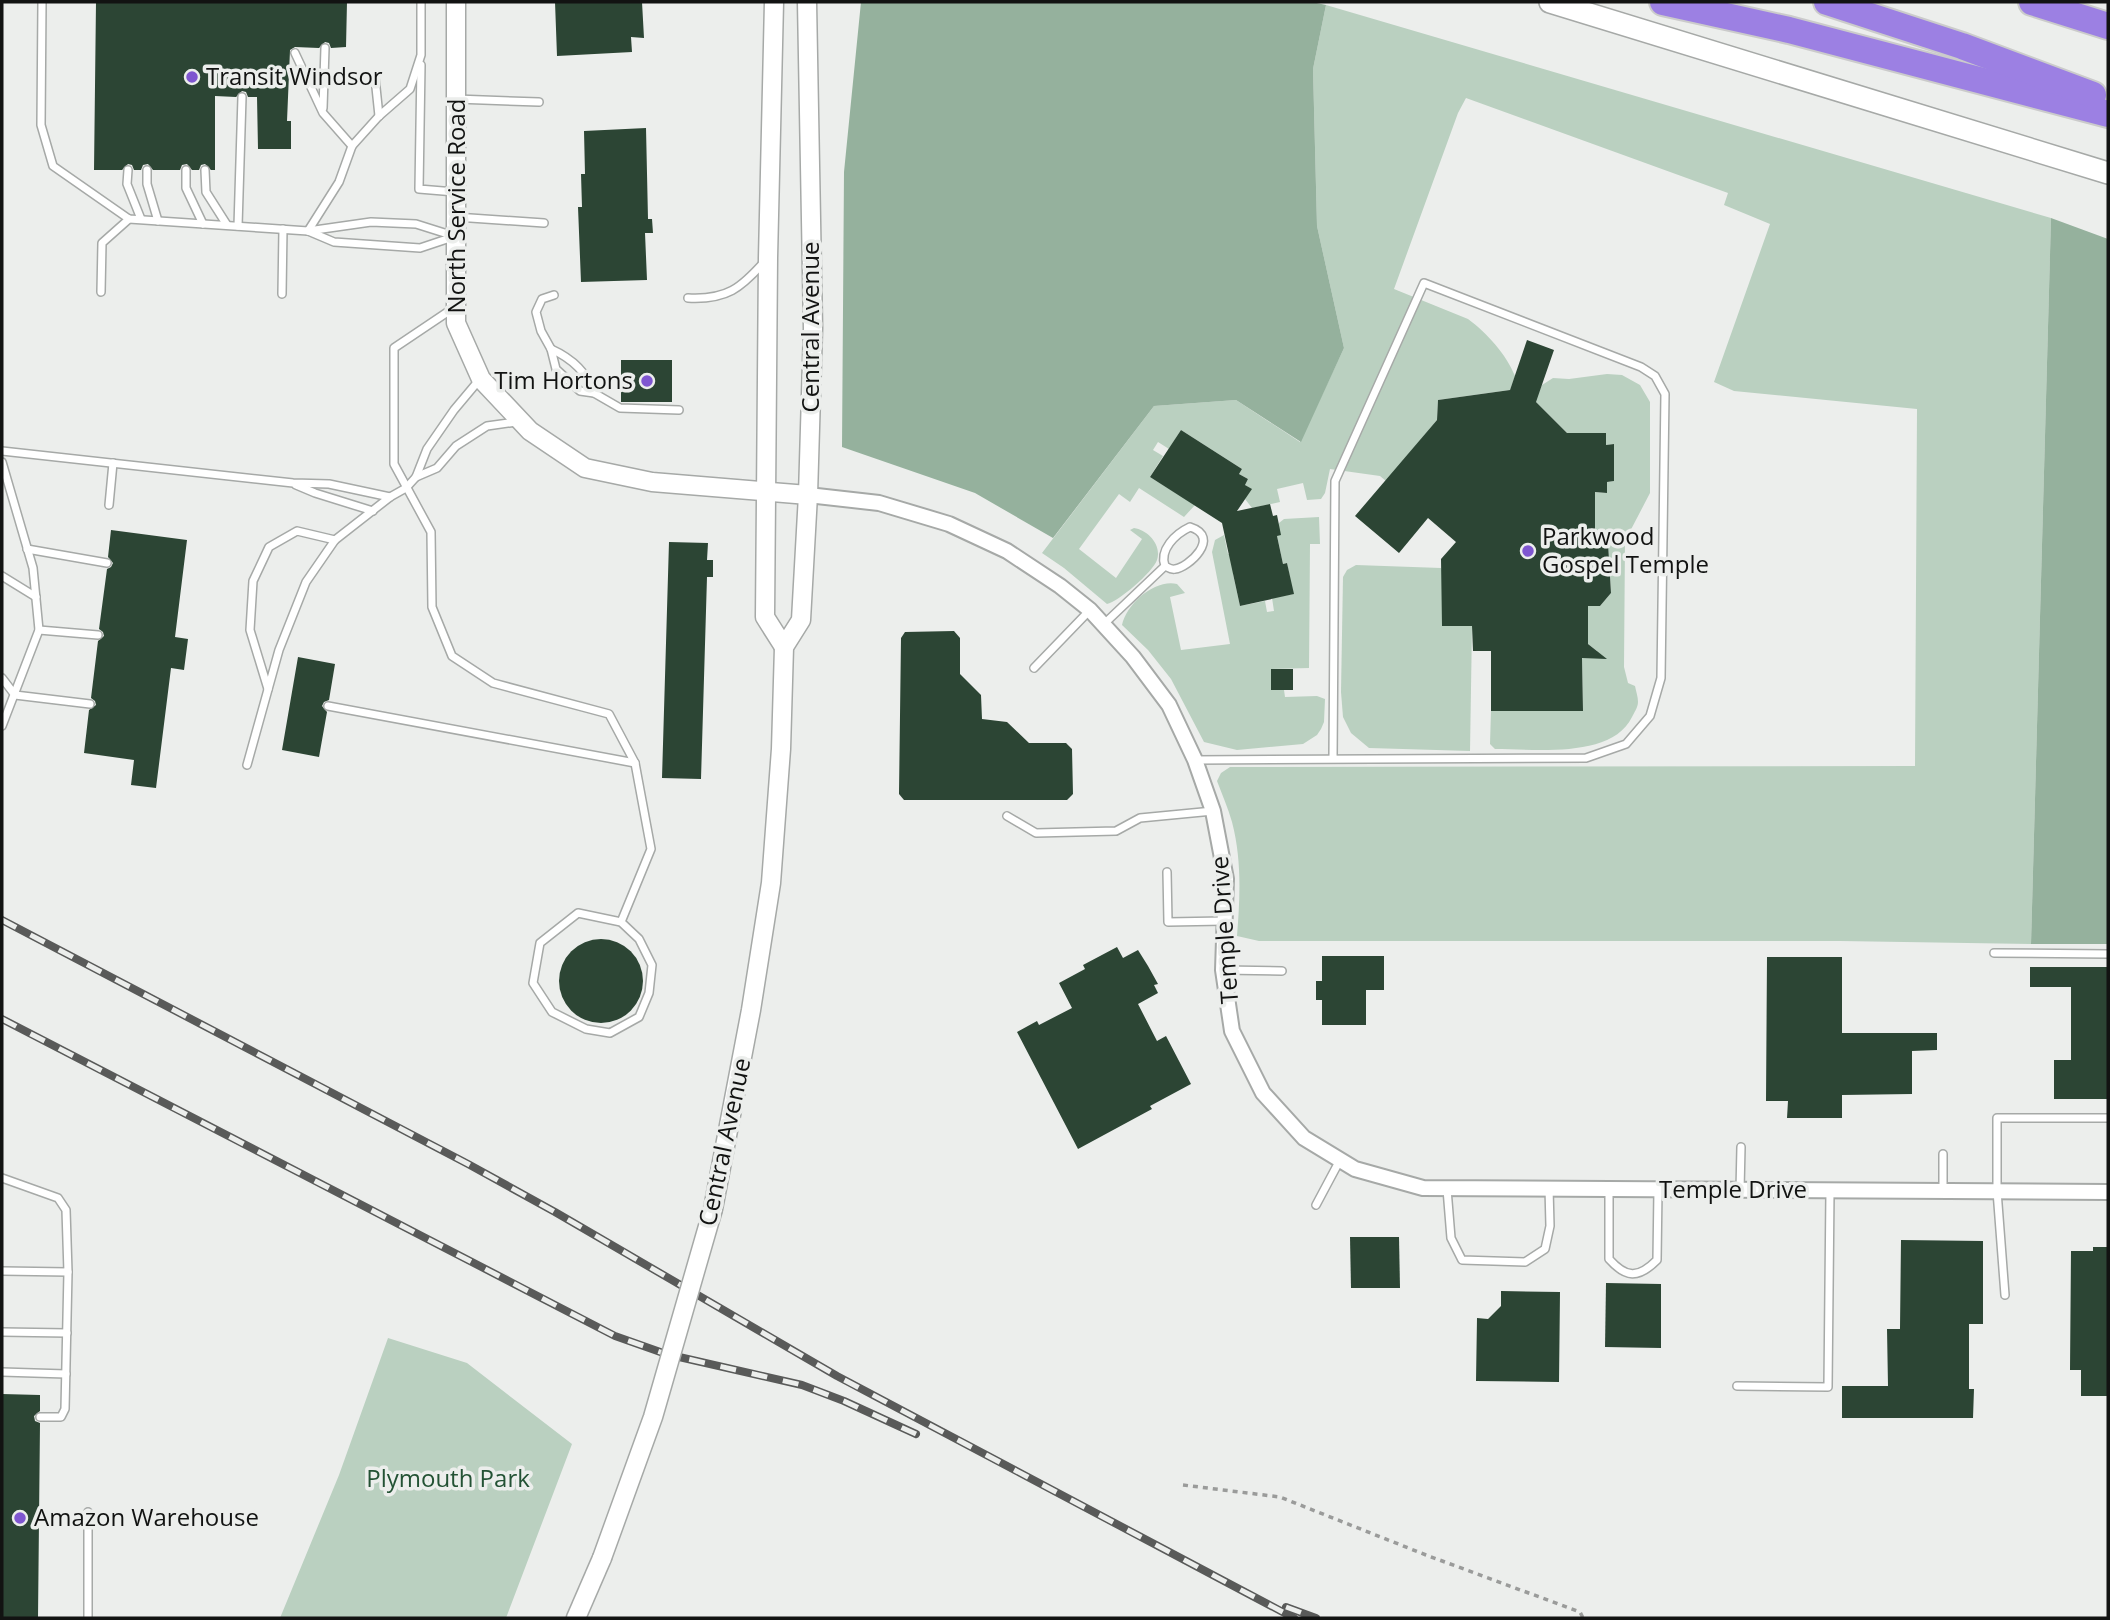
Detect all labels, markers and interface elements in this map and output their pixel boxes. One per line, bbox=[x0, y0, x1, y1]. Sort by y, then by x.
place label: Transit Windsor bbox=[206, 59, 383, 92]
marker: Transit Windsor bbox=[184, 69, 200, 85]
street label: North Service Road bbox=[439, 99, 472, 313]
street label: Central Avenue bbox=[793, 242, 826, 412]
place label: Tim Hortons bbox=[494, 363, 633, 396]
marker: Tim Hortons bbox=[639, 373, 655, 389]
place label: Parkwood Gospel Temple bbox=[1542, 519, 1709, 580]
marker: Parkwood Gospel Temple bbox=[1520, 543, 1536, 559]
street label: Temple Drive bbox=[1202, 855, 1245, 1005]
street label: Central Avenue bbox=[690, 1055, 757, 1229]
street label: Temple Drive bbox=[1659, 1172, 1807, 1205]
park label: Plymouth Park bbox=[366, 1461, 530, 1494]
place label: Amazon Warehouse bbox=[34, 1500, 259, 1533]
marker: Amazon Warehouse bbox=[12, 1510, 28, 1526]

